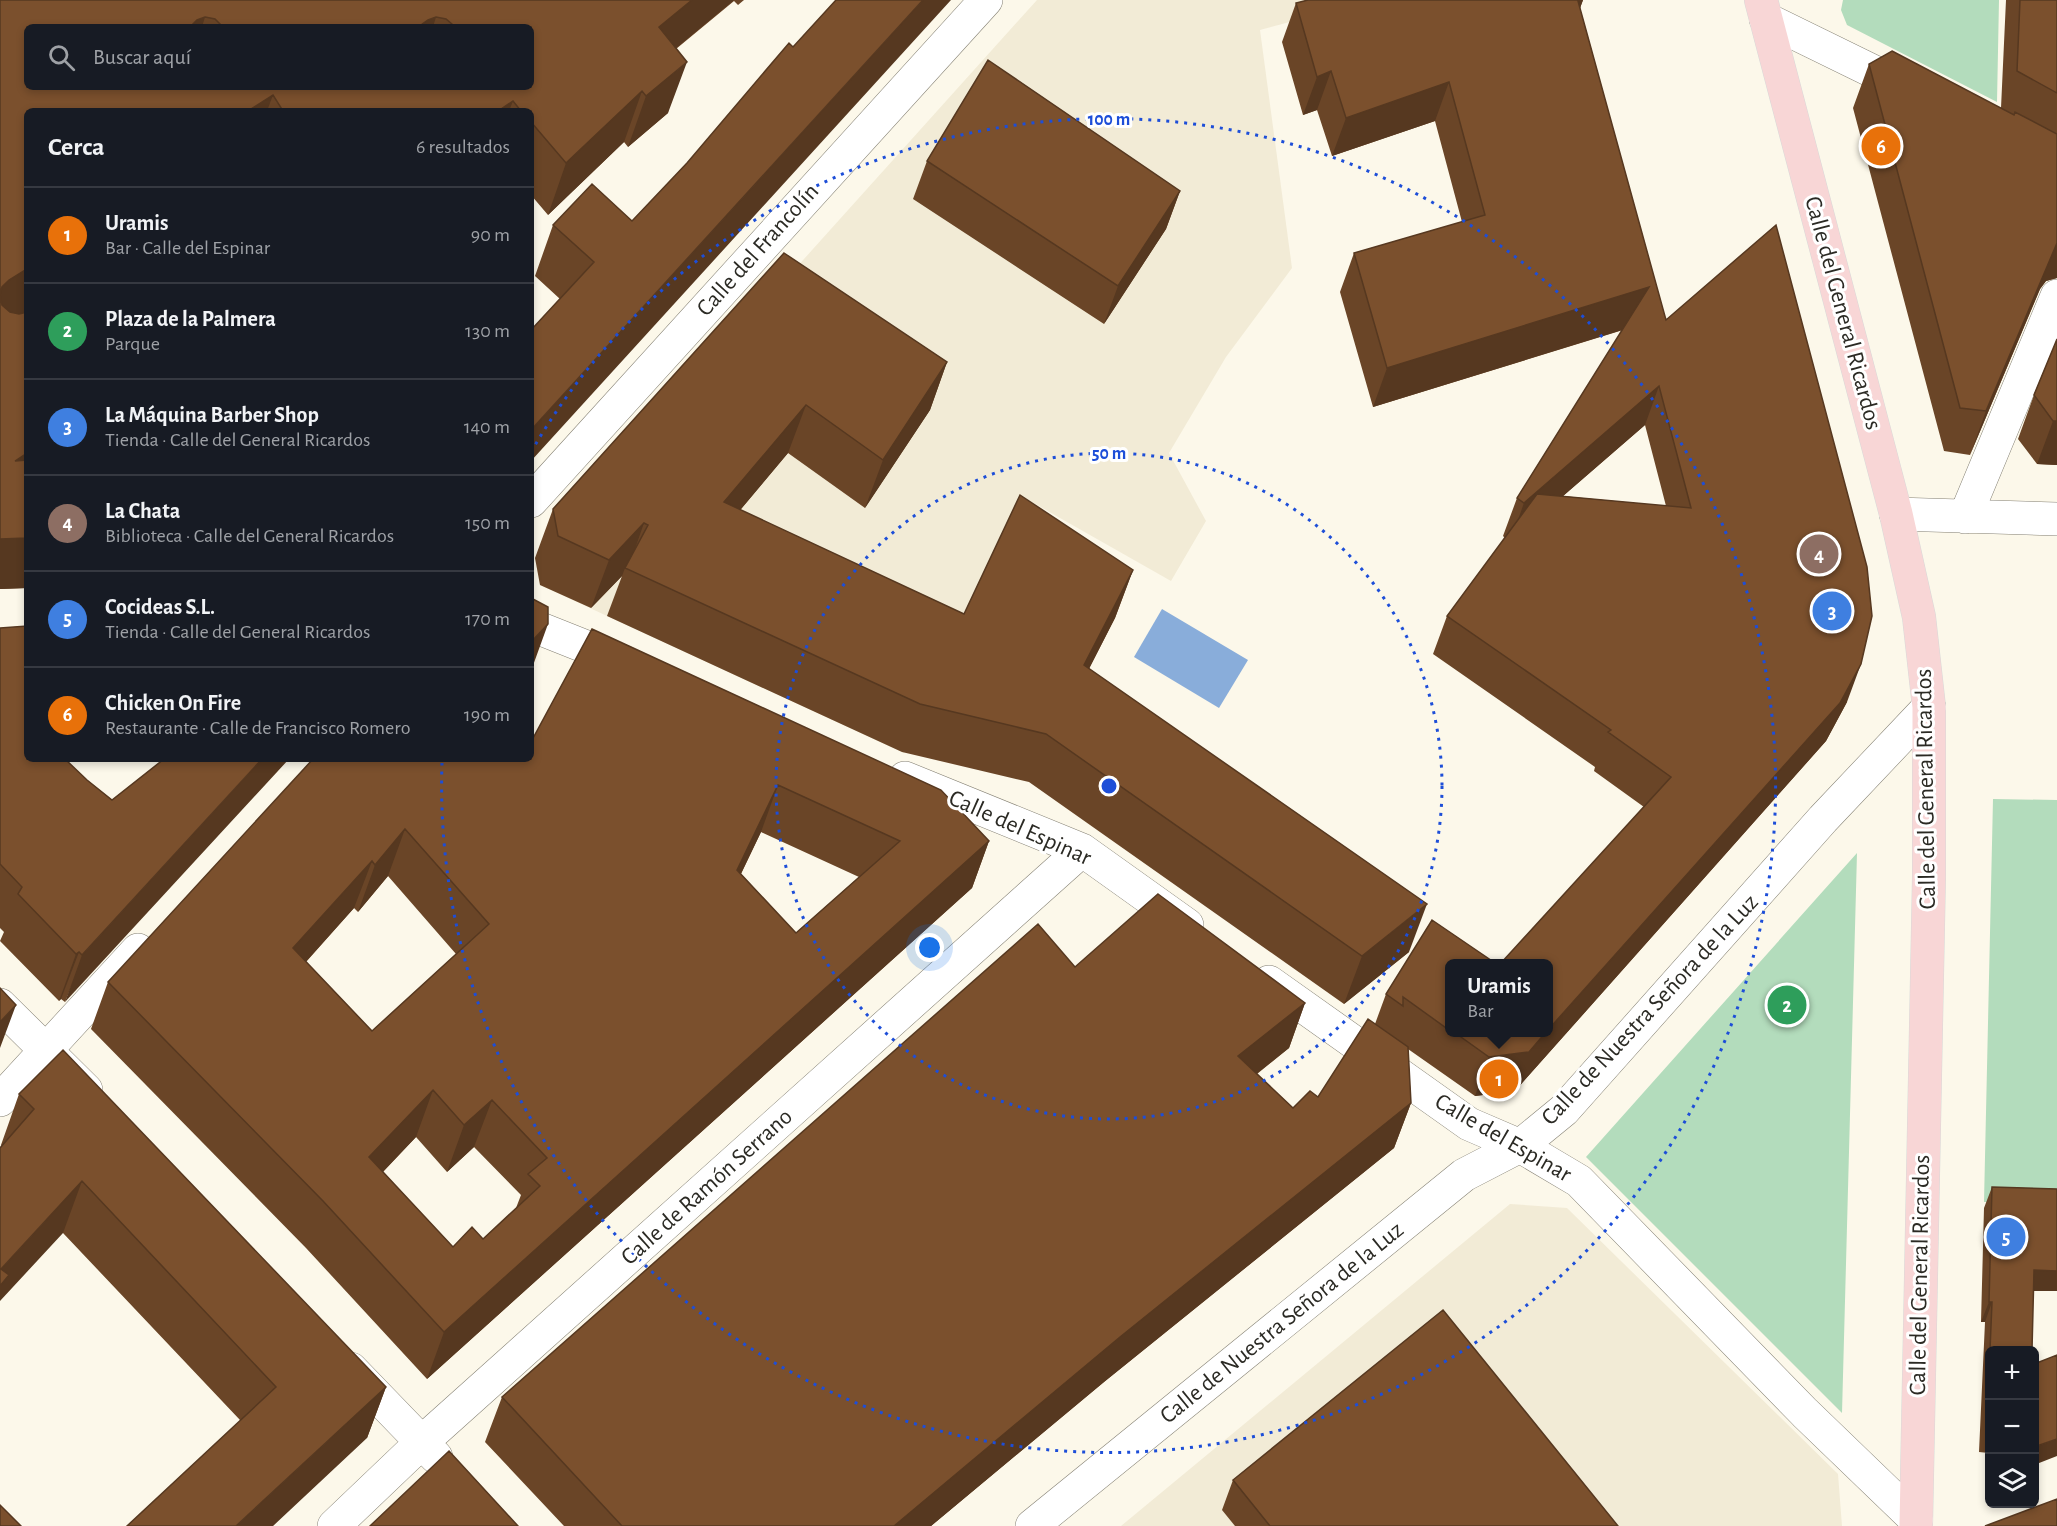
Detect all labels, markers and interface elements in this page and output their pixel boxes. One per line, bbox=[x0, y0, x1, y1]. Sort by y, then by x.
search box bbox=[24, 24, 534, 90]
icon: search bbox=[45, 41, 78, 74]
text: Buscar aquí bbox=[93, 46, 191, 68]
text: 100 m bbox=[1088, 111, 1130, 129]
pin: 6 bbox=[1862, 124, 1900, 168]
text: Cerca bbox=[48, 134, 105, 160]
text: 6 resultados bbox=[416, 137, 510, 157]
street label: Calle del Francolín bbox=[692, 179, 824, 321]
street label: Calle del General Ricardos bbox=[1800, 194, 1886, 432]
text: Uramis bbox=[105, 212, 169, 234]
text: 1 bbox=[64, 225, 71, 245]
text: 90 m bbox=[471, 225, 510, 245]
text: Bar · Calle del Espinar bbox=[105, 238, 270, 258]
text: Plaza de la Palmera bbox=[105, 308, 276, 330]
text: 2 bbox=[63, 321, 72, 341]
text: 130 m bbox=[465, 321, 510, 341]
text: Parque bbox=[105, 334, 160, 354]
text: La Máquina Barber Shop bbox=[105, 404, 319, 426]
text: 3 bbox=[63, 417, 72, 437]
text: 140 m bbox=[464, 417, 510, 437]
text: Tienda · Calle del General Ricardos bbox=[105, 430, 370, 450]
text: 50 m bbox=[1092, 445, 1126, 463]
text: La Chata bbox=[105, 500, 180, 522]
text: 4 bbox=[62, 513, 73, 533]
text: 150 m bbox=[465, 513, 510, 533]
text: Biblioteca · Calle del General Ricardos bbox=[105, 526, 394, 546]
pin: 4 bbox=[1800, 532, 1838, 576]
pin: 3 bbox=[1812, 588, 1852, 634]
text: Cocideas S.L. bbox=[105, 596, 215, 618]
text: 5 bbox=[63, 609, 72, 629]
text: 170 m bbox=[465, 609, 510, 629]
text: Tienda · Calle del General Ricardos bbox=[105, 622, 370, 642]
street label: Calle del General Ricardos bbox=[1912, 669, 1940, 909]
text: Chicken On Fire bbox=[105, 692, 241, 714]
text: 6 bbox=[63, 705, 72, 725]
text: 190 m bbox=[464, 705, 510, 725]
text: Restaurante · Calle de Francisco Romero bbox=[105, 718, 410, 738]
centre of rings bbox=[1099, 776, 1119, 796]
street label: Calle del Espinar bbox=[945, 786, 1095, 870]
street label: Calle de Nuestra Señora de la Luz bbox=[1537, 890, 1763, 1130]
your location bbox=[915, 933, 944, 962]
popup bbox=[1445, 959, 1553, 1037]
text: Uramis bbox=[1467, 975, 1531, 997]
pin: 2 bbox=[1768, 982, 1806, 1028]
text: Bar bbox=[1467, 1001, 1493, 1021]
pin: 1 bbox=[1480, 1056, 1518, 1102]
street label: Calle del Espinar bbox=[1431, 1089, 1576, 1187]
street label: Calle de Ramón Serrano bbox=[617, 1104, 797, 1270]
street label: Calle del General Ricardos bbox=[1906, 1155, 1934, 1395]
pin: 5 bbox=[1986, 1214, 2026, 1260]
street label: Calle de Nuestra Señora de la Luz bbox=[1156, 1218, 1408, 1428]
map controls bbox=[1985, 1346, 2039, 1508]
button: + bbox=[1985, 1346, 2039, 1400]
button: − bbox=[1985, 1400, 2039, 1454]
button: layers bbox=[1985, 1454, 2039, 1508]

